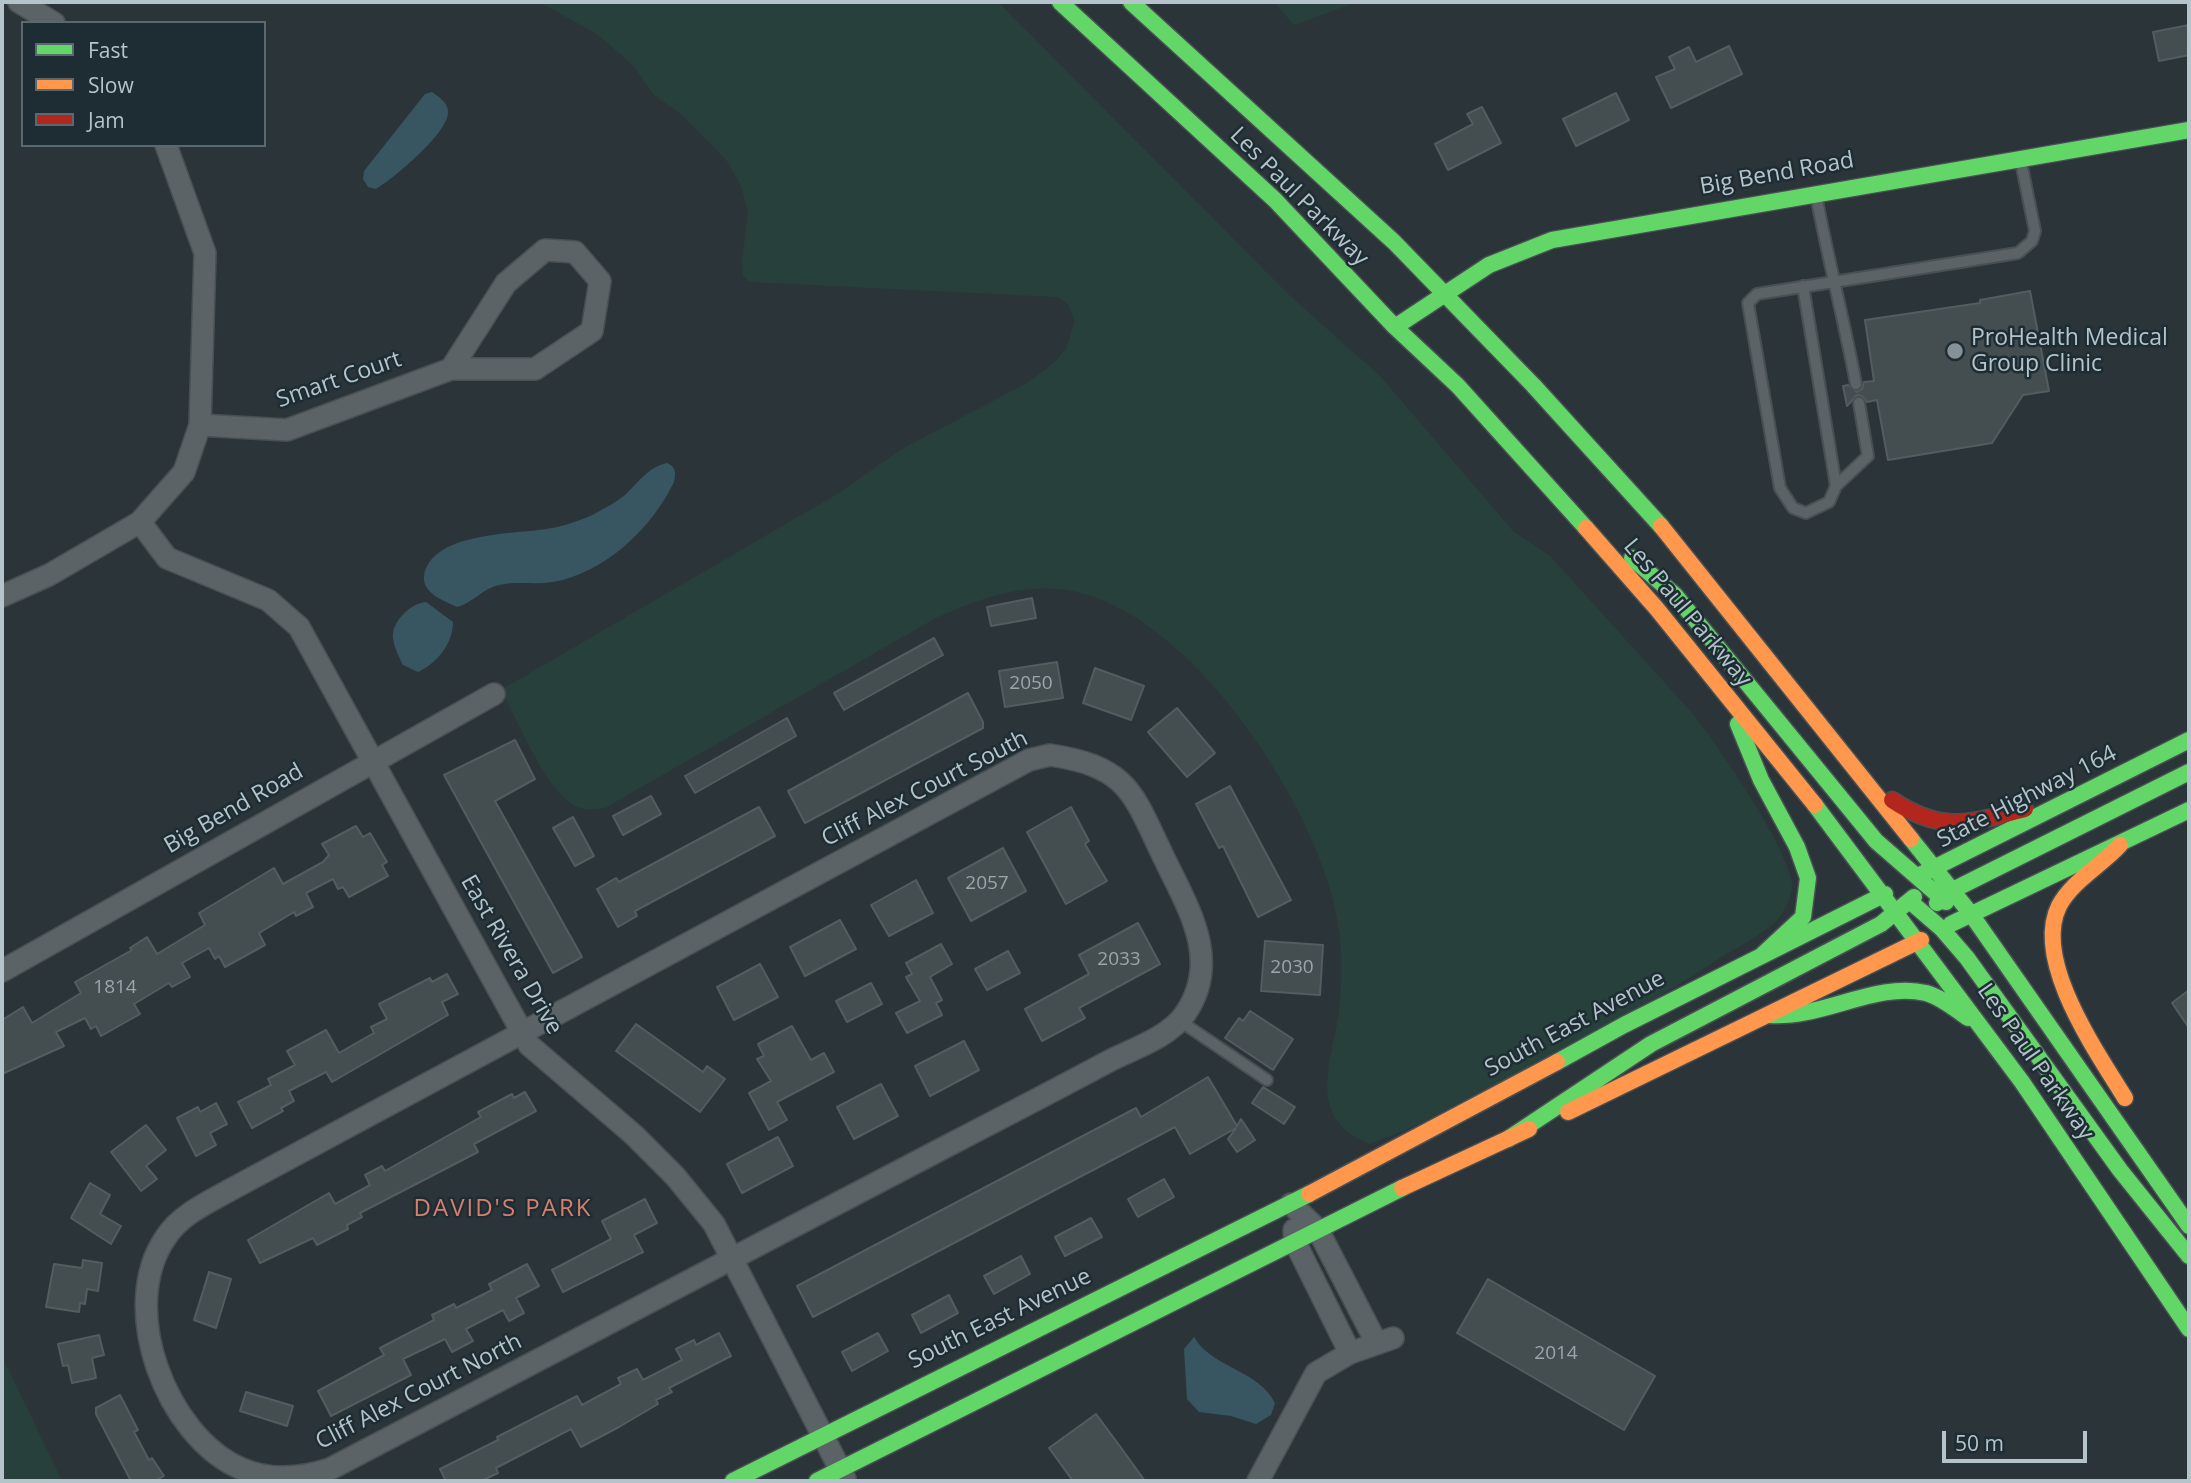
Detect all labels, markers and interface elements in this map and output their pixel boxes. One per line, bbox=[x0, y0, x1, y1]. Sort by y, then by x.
legend bbox=[21, 21, 266, 147]
text: Fast bbox=[88, 36, 128, 64]
text: Slow bbox=[88, 71, 134, 99]
text: Jam bbox=[88, 106, 125, 134]
street label: Les Paul Parkway bbox=[1224, 122, 1374, 272]
street label: Big Bend Road bbox=[1698, 147, 1856, 201]
place label: ProHealth Medical Group Clinic bbox=[1971, 324, 2168, 378]
marker: ProHealth Medical Group Clinic bbox=[1945, 341, 1965, 361]
street label: Smart Court bbox=[273, 346, 405, 414]
street label: Les Paul Parkway bbox=[1617, 533, 1757, 693]
house number: 2050 bbox=[1009, 673, 1053, 695]
street label: Cliff Alex Court South bbox=[817, 725, 1033, 853]
street label: State Highway 164 bbox=[1933, 740, 2121, 854]
street label: Big Bend Road bbox=[160, 758, 308, 860]
street label: East Rivera Drive bbox=[454, 870, 568, 1040]
house number: 2057 bbox=[965, 873, 1009, 895]
house number: 2033 bbox=[1097, 949, 1141, 971]
house number: 2030 bbox=[1270, 957, 1314, 979]
street label: South East Avenue bbox=[1480, 965, 1670, 1083]
house number: 1814 bbox=[93, 977, 137, 999]
street label: Les Paul Parkway bbox=[1971, 978, 2099, 1146]
district label: DAVID'S PARK bbox=[415, 1195, 591, 1223]
street label: South East Avenue bbox=[904, 1263, 1096, 1375]
street label: Cliff Alex Court North bbox=[311, 1328, 527, 1456]
house number: 2014 bbox=[1534, 1343, 1578, 1365]
scale bar bbox=[1946, 1416, 2091, 1460]
text: 50 m bbox=[1955, 1429, 2004, 1457]

